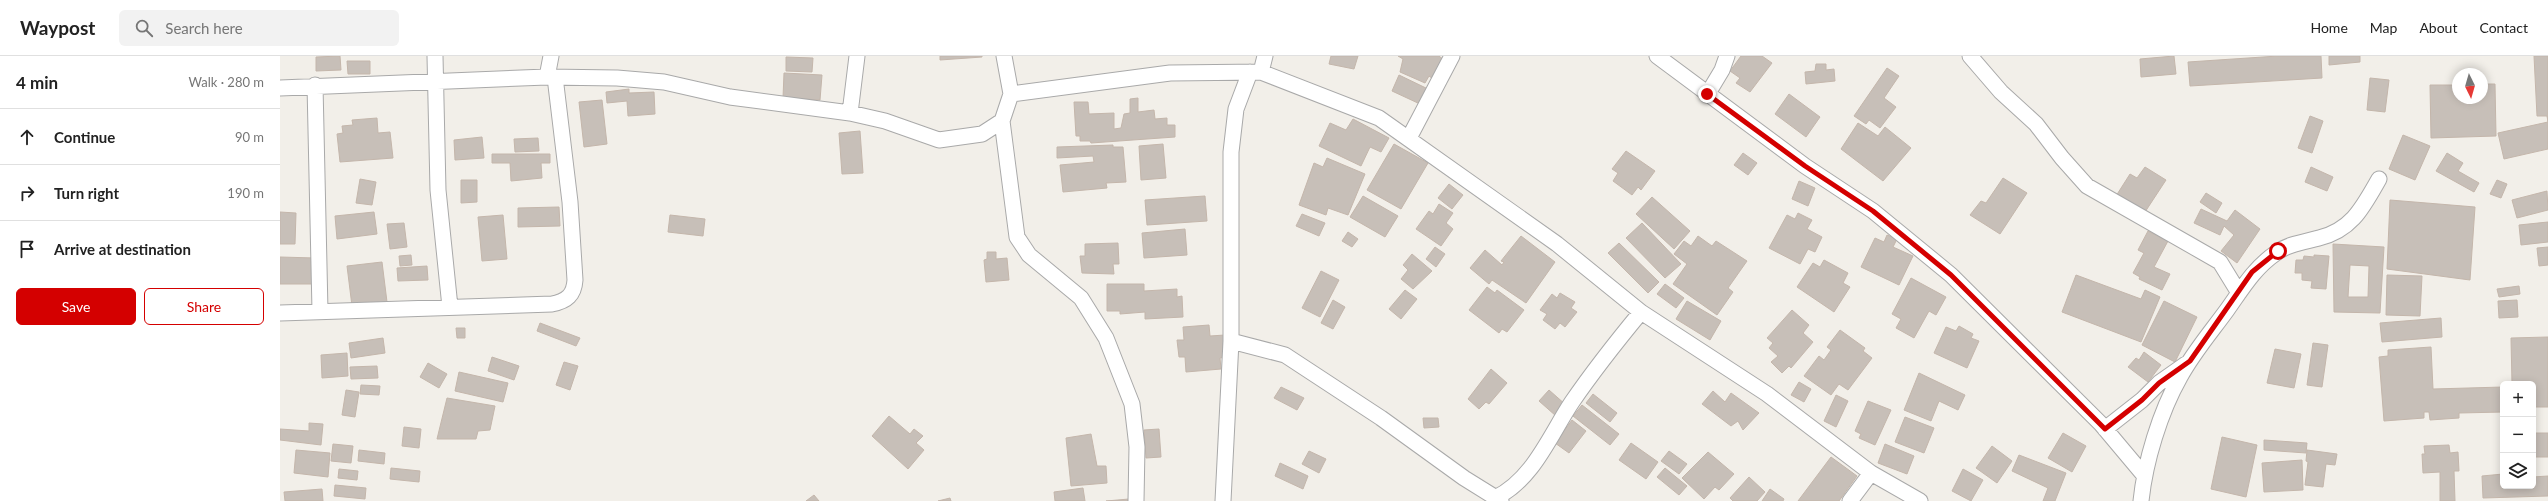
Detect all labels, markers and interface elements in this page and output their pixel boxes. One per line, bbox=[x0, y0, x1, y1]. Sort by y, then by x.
search box bbox=[119, 10, 399, 46]
text: Waypost bbox=[20, 16, 95, 39]
icon: search bbox=[133, 17, 155, 39]
text: Search here bbox=[165, 19, 243, 37]
text: Home bbox=[2310, 19, 2348, 36]
text: Map bbox=[2370, 19, 2397, 36]
text: About bbox=[2419, 19, 2457, 36]
text: Contact bbox=[2479, 19, 2528, 36]
north arrow bbox=[2452, 68, 2488, 104]
text: 4 min bbox=[16, 72, 58, 93]
text: Walk · 280 m bbox=[188, 74, 264, 90]
route end bbox=[1698, 85, 1716, 103]
icon: ahead bbox=[16, 126, 38, 148]
text: Continue bbox=[54, 128, 115, 146]
text: 90 m bbox=[235, 129, 264, 145]
icon: right bbox=[16, 182, 38, 204]
text: Turn right bbox=[54, 184, 119, 202]
text: 190 m bbox=[227, 185, 264, 201]
icon: arrive bbox=[16, 238, 38, 260]
text: Arrive at destination bbox=[54, 240, 191, 258]
route start bbox=[2269, 242, 2287, 260]
button: Save bbox=[16, 288, 136, 325]
button: Share bbox=[144, 288, 264, 325]
map controls bbox=[2500, 381, 2536, 489]
button: + bbox=[2500, 381, 2536, 417]
button: − bbox=[2500, 417, 2536, 453]
button: layers bbox=[2500, 453, 2536, 489]

